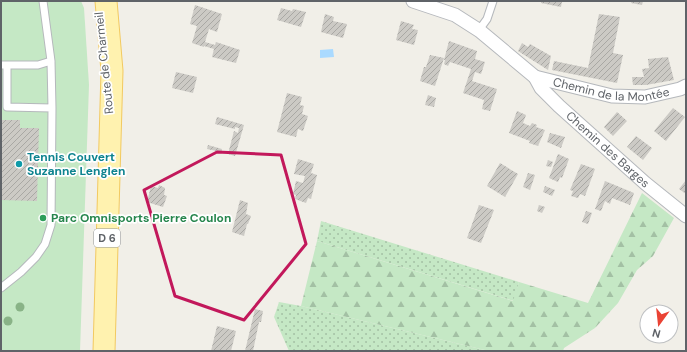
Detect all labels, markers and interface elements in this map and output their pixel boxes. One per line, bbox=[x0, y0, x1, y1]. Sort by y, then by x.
street label: Route de Charmeil bbox=[91, 11, 117, 115]
street label: Chemin de la Montée bbox=[551, 74, 671, 105]
street label: Chemin des Barges bbox=[562, 108, 653, 191]
place label: Tennis Couvert Suzanne Lenglen bbox=[27, 149, 125, 179]
marker: Tennis Couvert Suzanne Lenglen bbox=[14, 159, 24, 169]
place label: Parc Omnisports Pierre Coulon bbox=[51, 210, 231, 226]
marker: Parc Omnisports Pierre Coulon bbox=[38, 213, 48, 223]
road number: D 6 bbox=[94, 229, 120, 247]
north arrow bbox=[639, 304, 679, 344]
text: N bbox=[651, 326, 662, 341]

